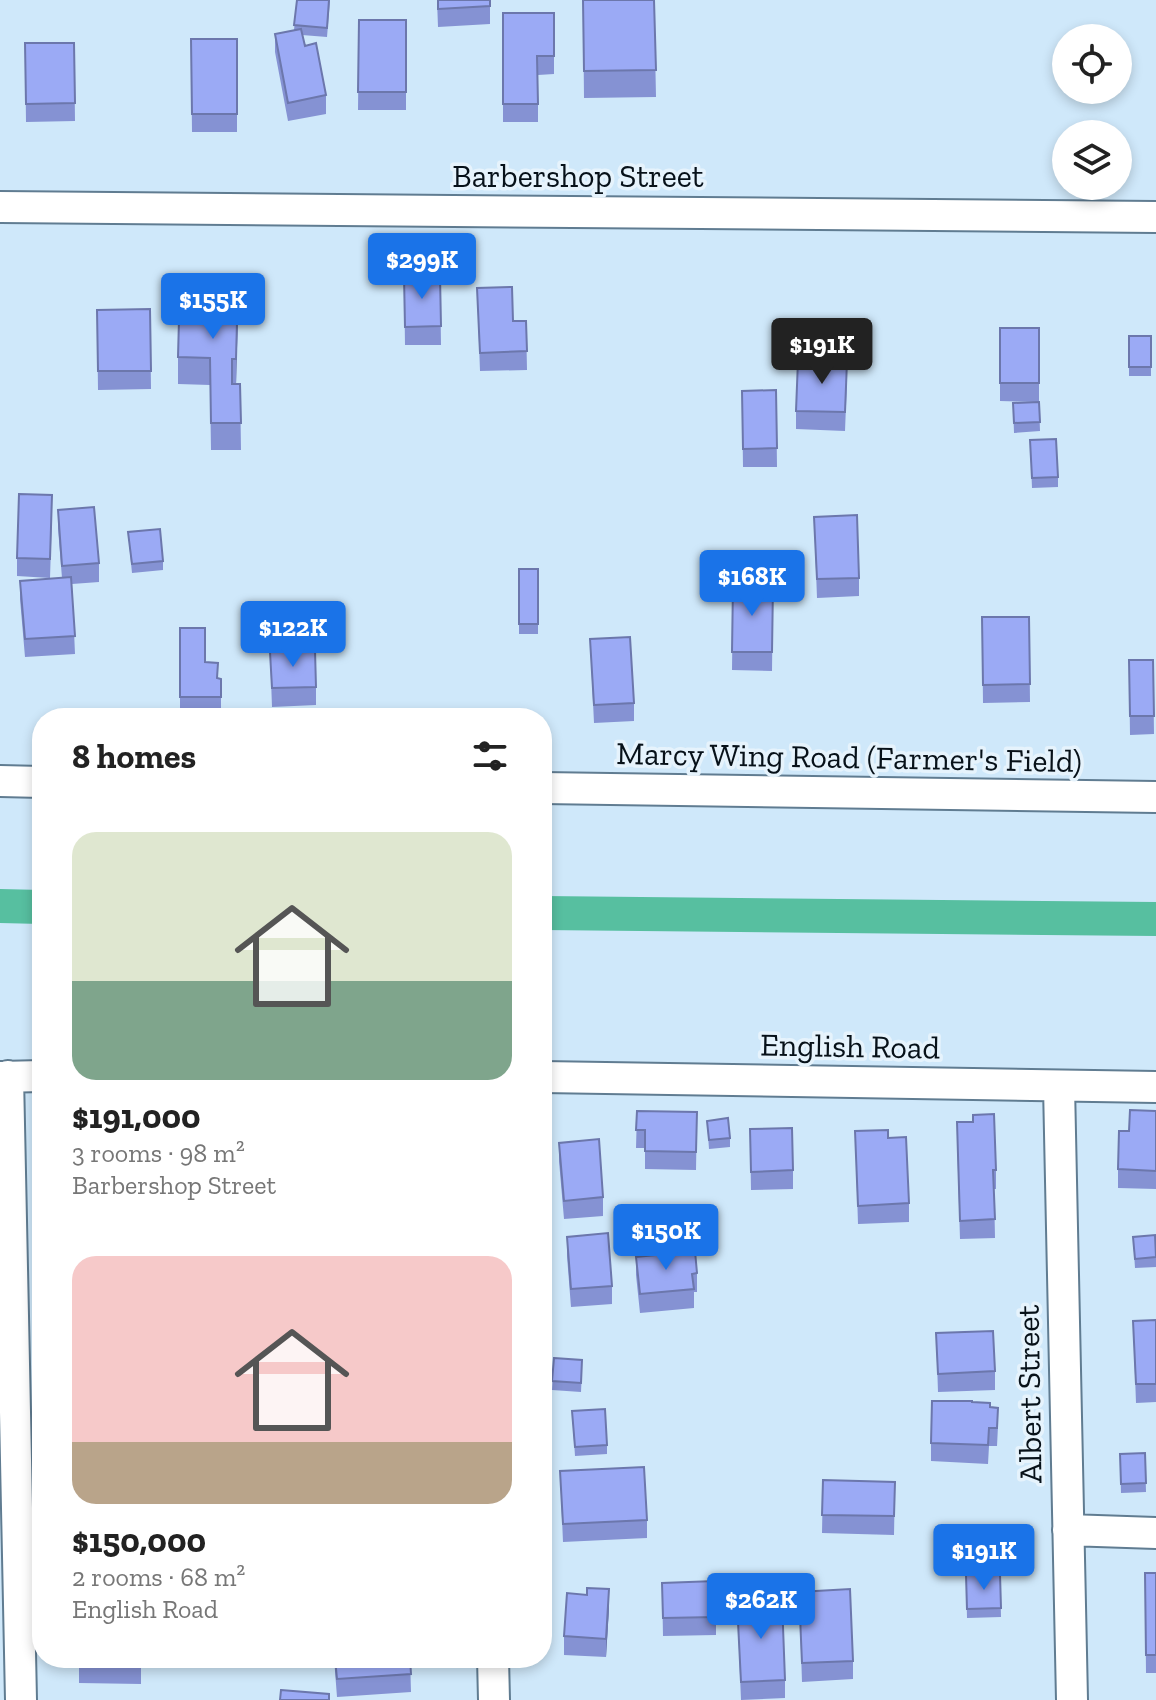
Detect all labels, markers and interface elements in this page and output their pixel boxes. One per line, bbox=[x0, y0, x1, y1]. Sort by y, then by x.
map controls bbox=[1052, 24, 1132, 200]
button: locate bbox=[1052, 24, 1132, 104]
button: layers bbox=[1052, 120, 1132, 200]
street label: Barbershop Street bbox=[452, 157, 704, 195]
pin: $299K bbox=[366, 233, 478, 301]
text: $299K bbox=[386, 243, 458, 275]
pin: $155K bbox=[157, 273, 269, 341]
text: $155K bbox=[179, 283, 247, 315]
pin: $191K bbox=[766, 318, 878, 386]
text: $191K bbox=[789, 328, 855, 360]
pin: $168K bbox=[696, 550, 808, 618]
text: $168K bbox=[718, 560, 786, 592]
pin: $122K bbox=[237, 601, 349, 669]
text: $122K bbox=[259, 611, 327, 643]
icon: filters bbox=[468, 734, 512, 778]
street label: Marcy Wing Road (Farmer's Field) bbox=[616, 734, 1082, 780]
text: 8 homes bbox=[72, 736, 196, 777]
icon: home bbox=[220, 884, 364, 1028]
street label: English Road bbox=[760, 1025, 941, 1067]
text: $191,000 bbox=[72, 1096, 201, 1137]
text: 3 rooms · 98 m² bbox=[72, 1137, 245, 1169]
text: Barbershop Street bbox=[72, 1169, 276, 1201]
pin: $150K bbox=[610, 1204, 722, 1272]
text: $150K bbox=[631, 1214, 701, 1246]
street label: Albert Street bbox=[1008, 1304, 1050, 1483]
icon: home bbox=[220, 1308, 364, 1452]
text: $150,000 bbox=[72, 1520, 206, 1561]
pin: $191K bbox=[928, 1524, 1040, 1592]
text: $191K bbox=[951, 1534, 1017, 1566]
text: 2 rooms · 68 m² bbox=[72, 1561, 245, 1593]
pin: $262K bbox=[705, 1573, 817, 1641]
text: $262K bbox=[725, 1583, 797, 1615]
text: English Road bbox=[72, 1593, 218, 1625]

